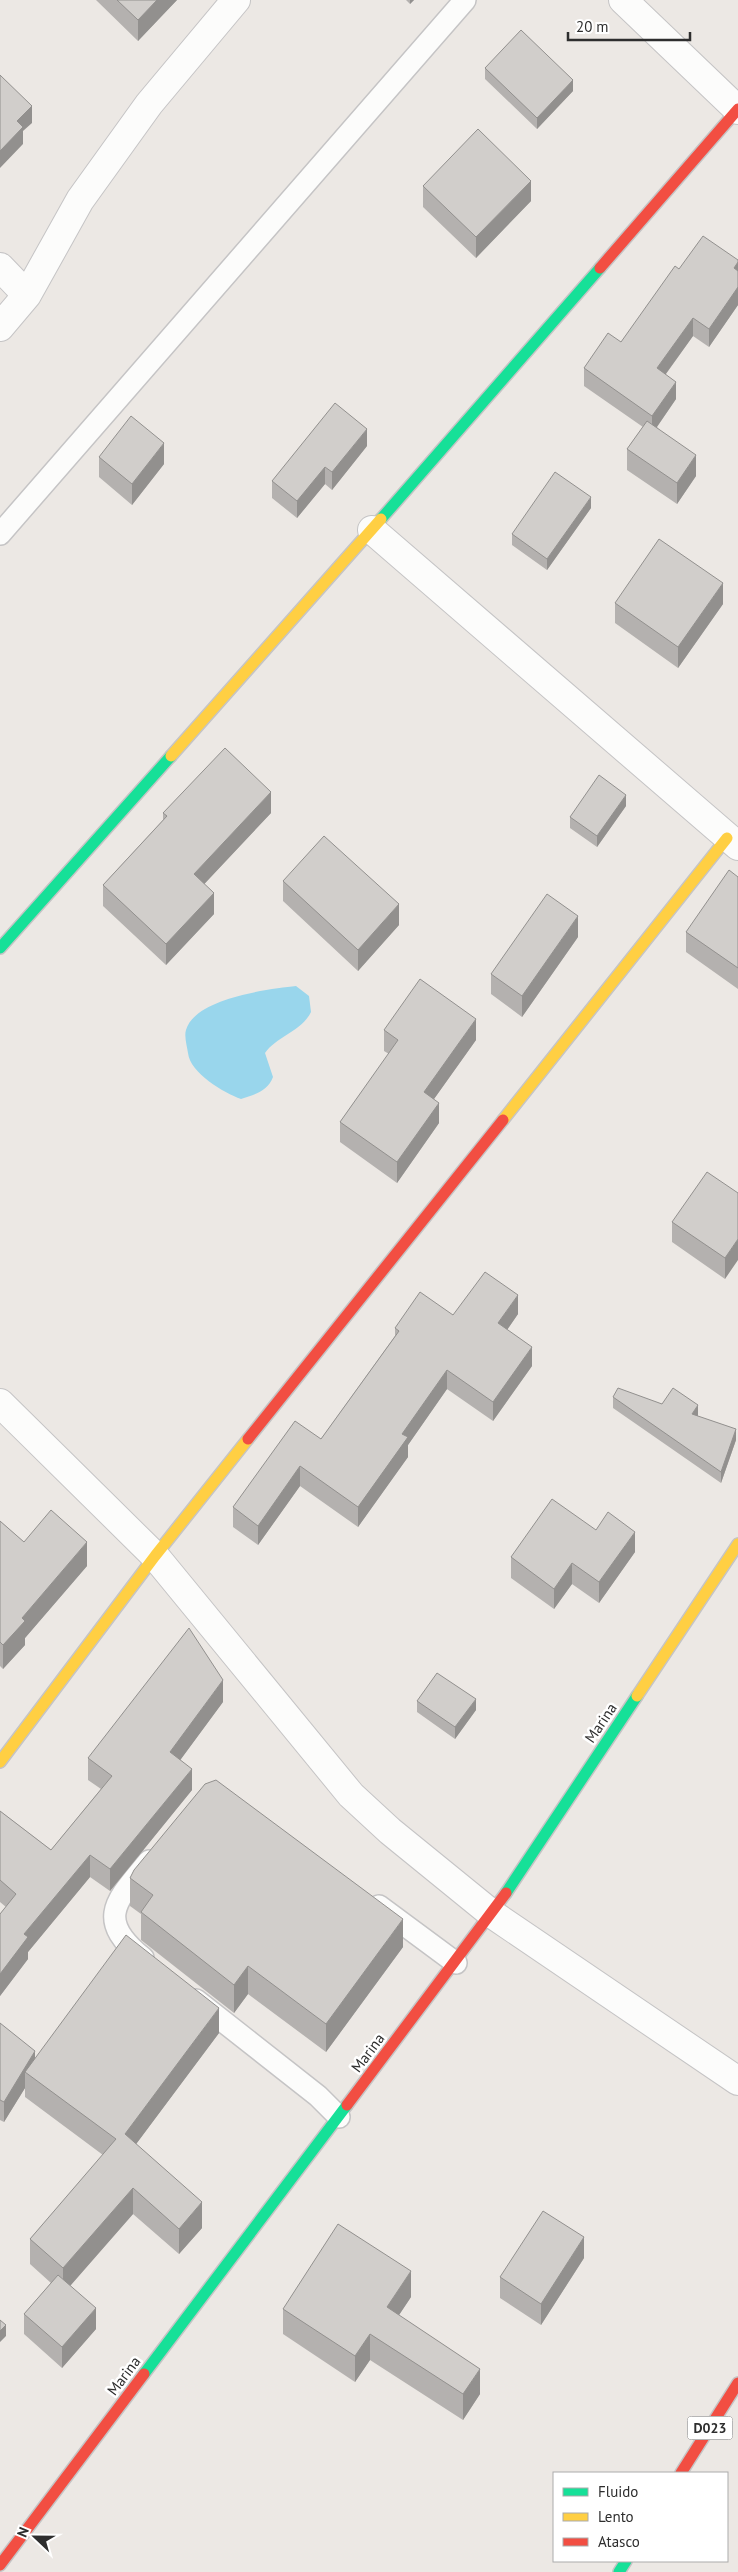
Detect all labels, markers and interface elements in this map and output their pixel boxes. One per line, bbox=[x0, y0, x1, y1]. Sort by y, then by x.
scale bar bbox=[568, 10, 690, 42]
text: 20 m bbox=[576, 17, 609, 36]
street label: Marina bbox=[580, 1699, 621, 1746]
street label: Marina bbox=[347, 2029, 388, 2076]
street label: Marina bbox=[103, 2352, 144, 2399]
road number: D023 bbox=[688, 2416, 732, 2440]
legend bbox=[553, 2472, 728, 2562]
text: Fluido bbox=[598, 2482, 638, 2501]
text: Lento bbox=[598, 2507, 634, 2526]
north arrow bbox=[10, 2512, 60, 2562]
text: N bbox=[13, 2524, 33, 2540]
text: Atasco bbox=[598, 2532, 640, 2551]

